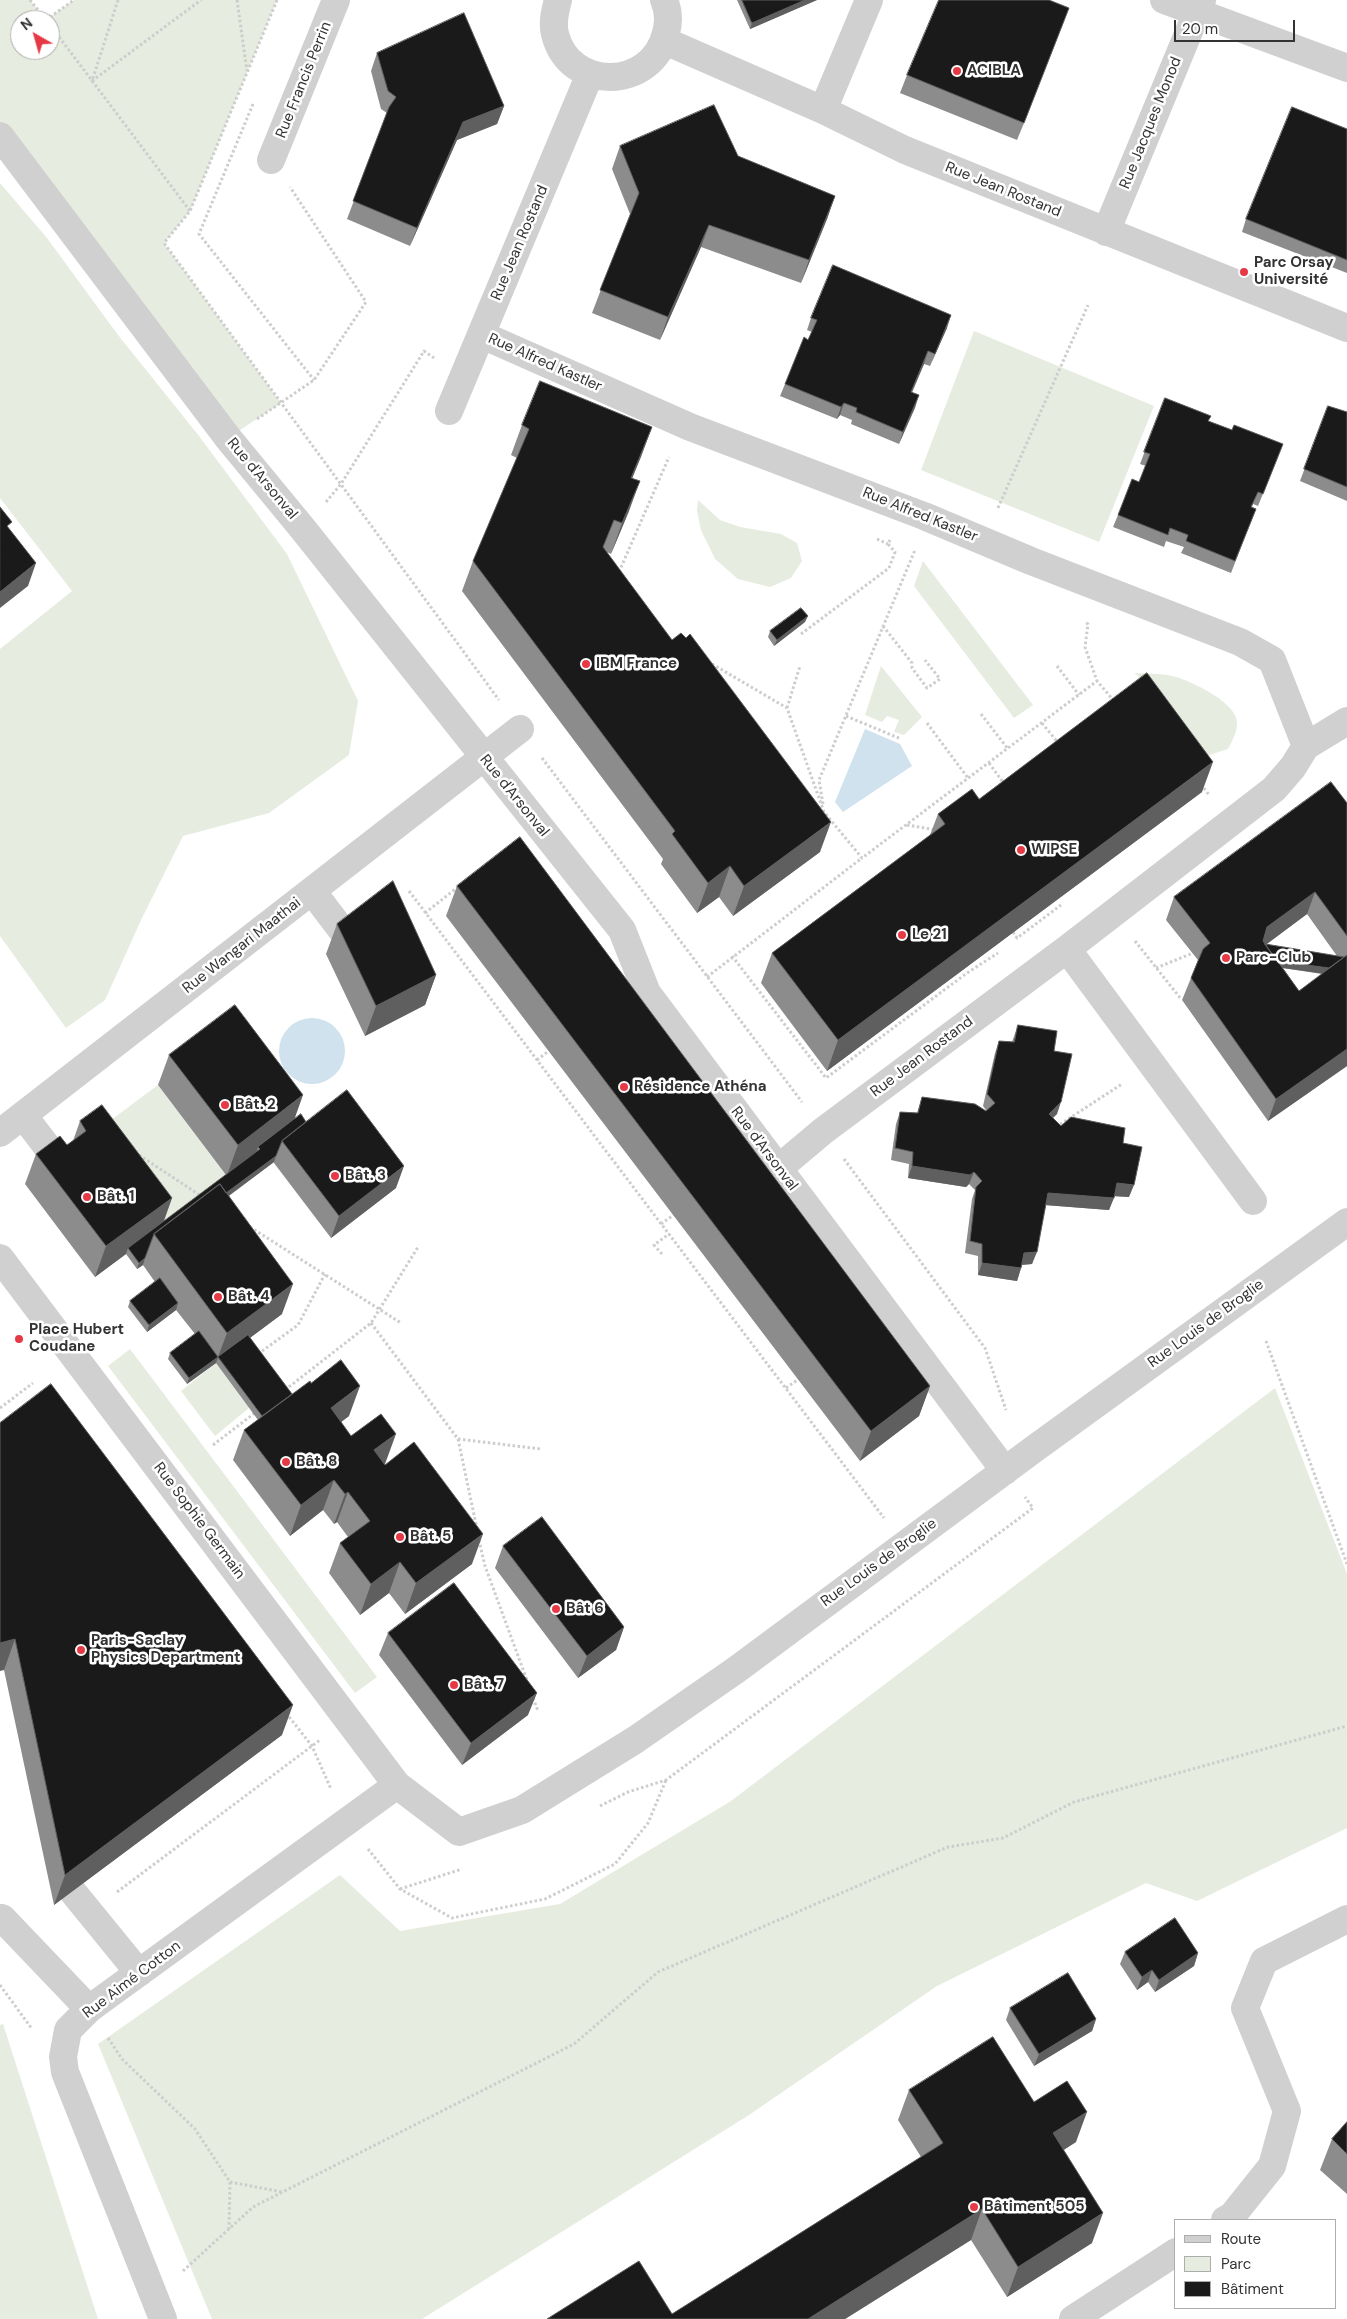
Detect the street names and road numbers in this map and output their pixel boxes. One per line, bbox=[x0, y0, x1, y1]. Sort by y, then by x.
street label: Rue Francis Perrin bbox=[272, 19, 336, 141]
street label: Rue Jacques Monod bbox=[1116, 54, 1186, 192]
street label: Rue Jean Rostand bbox=[942, 159, 1064, 221]
street label: Rue Jean Rostand bbox=[488, 183, 552, 303]
street label: Rue Alfred Kastler bbox=[485, 330, 605, 396]
street label: Rue d'Arsonval bbox=[223, 435, 301, 523]
street label: Rue Alfred Kastler bbox=[860, 484, 980, 546]
street label: Rue d'Arsonval bbox=[475, 751, 553, 841]
street label: Rue Wangari Maathai bbox=[179, 894, 305, 998]
street label: Rue Jean Rostand bbox=[867, 1013, 977, 1101]
street label: Rue d'Arsonval bbox=[727, 1104, 801, 1194]
street label: Rue Louis de Broglie bbox=[1145, 1276, 1267, 1372]
street label: Rue Sophie Germain bbox=[149, 1459, 249, 1583]
street label: Rue Louis de Broglie bbox=[818, 1515, 940, 1611]
street label: Rue Aimé Cotton bbox=[80, 1937, 184, 2023]

